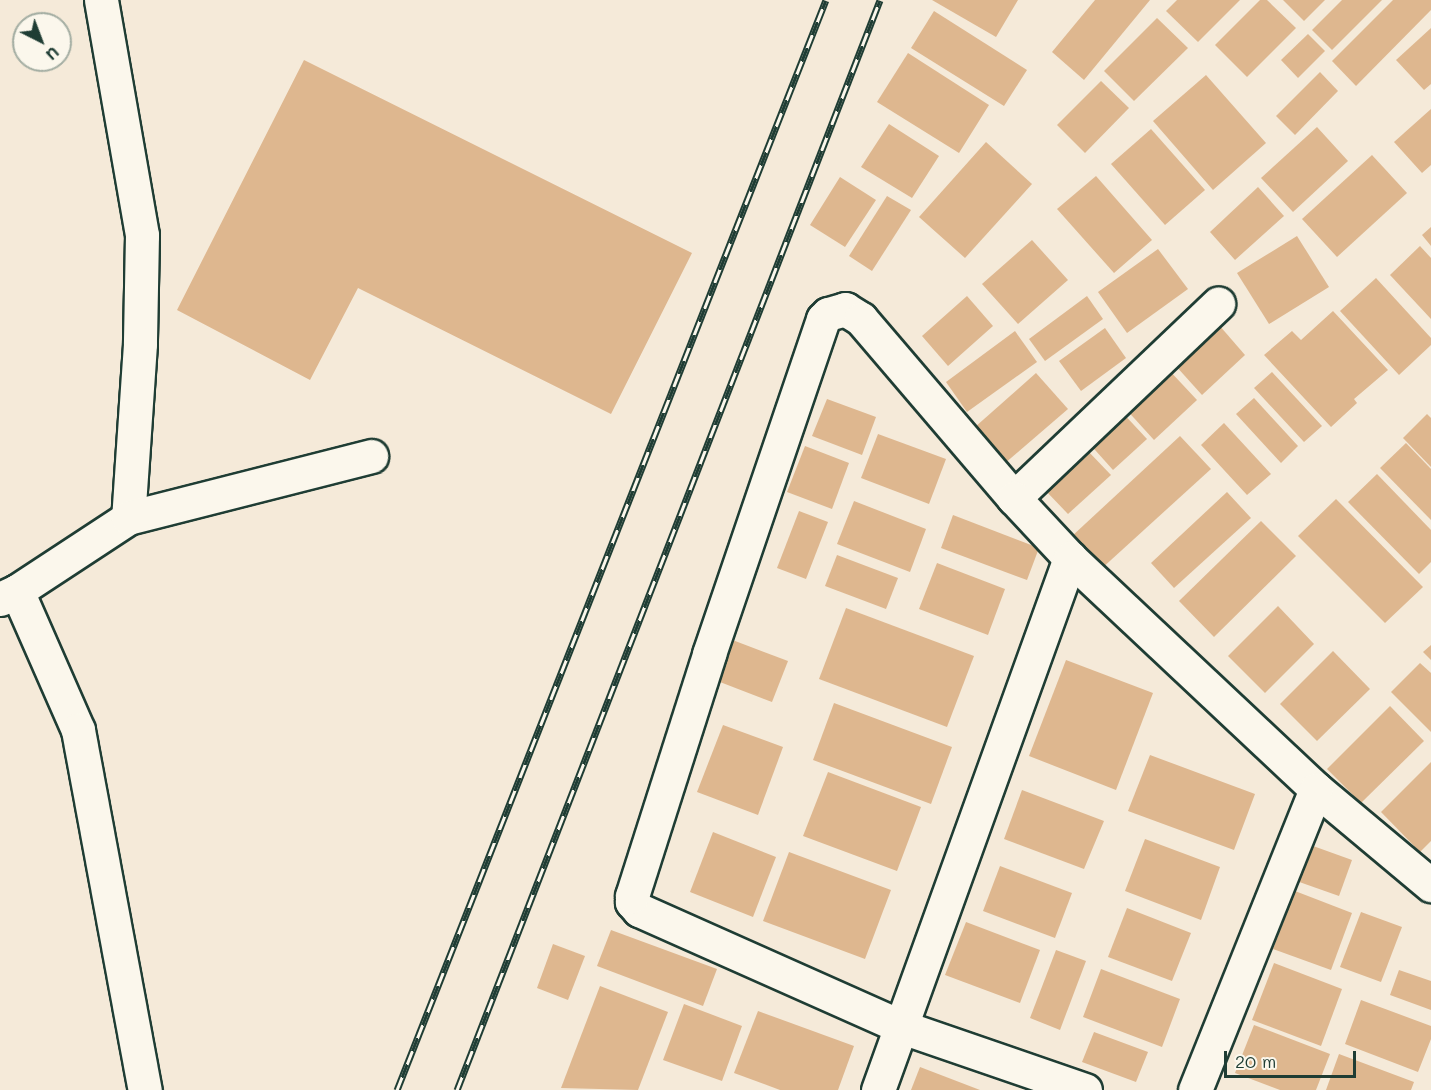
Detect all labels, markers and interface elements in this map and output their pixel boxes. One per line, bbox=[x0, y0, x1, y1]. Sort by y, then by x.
north arrow bbox=[12, 12, 72, 72]
text: U bbox=[42, 43, 64, 66]
scale bar bbox=[1227, 1039, 1359, 1077]
text: 20 m bbox=[1235, 1049, 1276, 1073]

